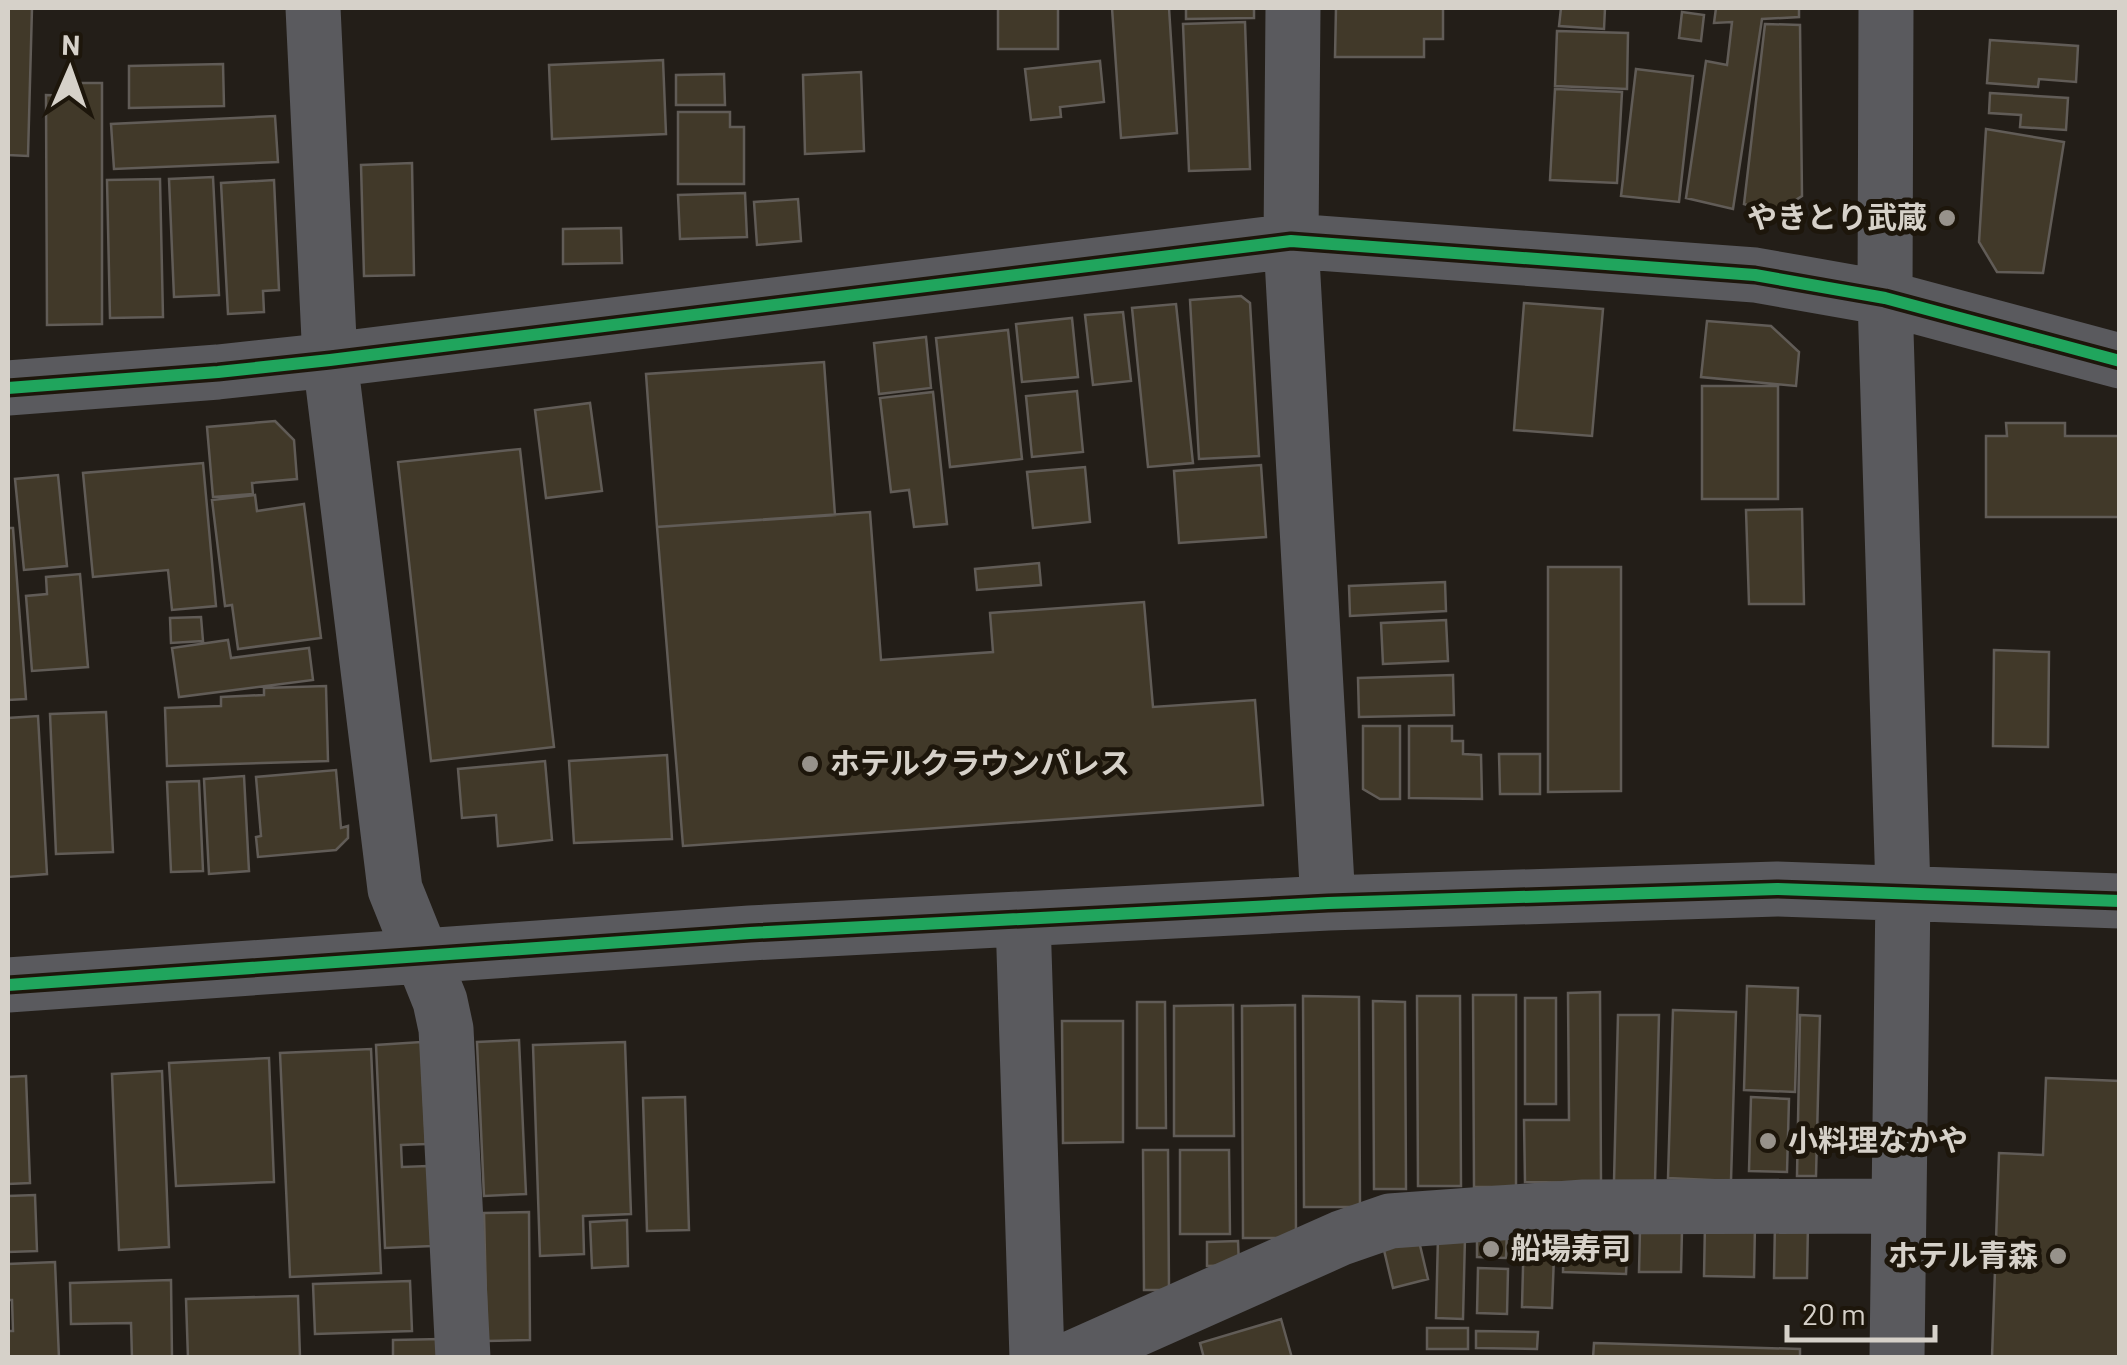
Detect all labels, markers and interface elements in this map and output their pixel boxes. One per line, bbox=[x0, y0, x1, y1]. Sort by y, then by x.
north arrow bbox=[20, 20, 120, 120]
text: N bbox=[61, 27, 81, 61]
place label: やきとり武蔵 bbox=[1747, 198, 1927, 234]
marker: やきとり武蔵 bbox=[1936, 207, 1958, 229]
place label: ホテルクラウンパレス bbox=[830, 744, 1130, 780]
marker: ホテルクラウンパレス bbox=[799, 753, 821, 775]
place label: 小料理なかや bbox=[1788, 1121, 1968, 1157]
marker: 小料理なかや bbox=[1757, 1130, 1779, 1152]
place label: 船場寿司 bbox=[1511, 1229, 1631, 1265]
place label: ホテル青森 bbox=[1888, 1236, 2038, 1272]
marker: 船場寿司 bbox=[1480, 1238, 1502, 1260]
marker: ホテル青森 bbox=[2047, 1245, 2069, 1267]
scale bar bbox=[1787, 1280, 1934, 1342]
text: 20 m bbox=[1802, 1295, 1866, 1331]

